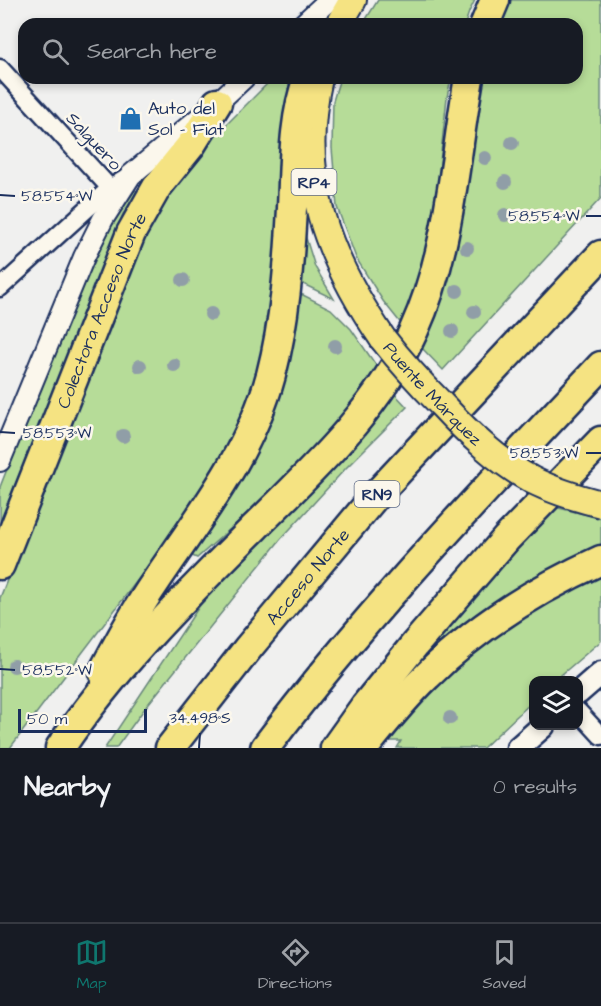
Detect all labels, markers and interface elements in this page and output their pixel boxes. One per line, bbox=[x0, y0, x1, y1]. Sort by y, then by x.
search box bbox=[18, 18, 583, 84]
icon: search bbox=[39, 35, 72, 68]
text: Search here bbox=[87, 36, 217, 67]
place label: Auto del Sol - Fiat bbox=[148, 96, 225, 142]
shop icon: Auto del Sol - Fiat bbox=[117, 105, 143, 131]
street label: Salguero bbox=[59, 107, 127, 177]
road number: RP4 bbox=[292, 169, 336, 195]
text: 58.554°W bbox=[21, 186, 93, 207]
text: 58.554°W bbox=[508, 206, 580, 227]
street label: Colectora Acceso Norte bbox=[51, 208, 153, 412]
street label: Puente Márquez bbox=[377, 337, 488, 452]
text: 58.553°W bbox=[23, 423, 91, 444]
text: 58.553°W bbox=[510, 443, 578, 464]
road number: RN9 bbox=[354, 481, 400, 507]
street label: Acceso Norte bbox=[261, 523, 356, 631]
text: 58.552°W bbox=[22, 660, 92, 681]
map controls bbox=[529, 676, 583, 730]
button: layers bbox=[529, 676, 583, 730]
scale bar bbox=[18, 706, 147, 734]
text: 50 m bbox=[27, 708, 67, 730]
text: 34.498°S bbox=[169, 708, 231, 729]
text: Nearby bbox=[24, 769, 111, 805]
text: 0 results bbox=[493, 773, 577, 801]
tab: Map bbox=[75, 936, 108, 994]
tab: Directions bbox=[258, 936, 332, 994]
tab: Saved bbox=[482, 936, 526, 994]

